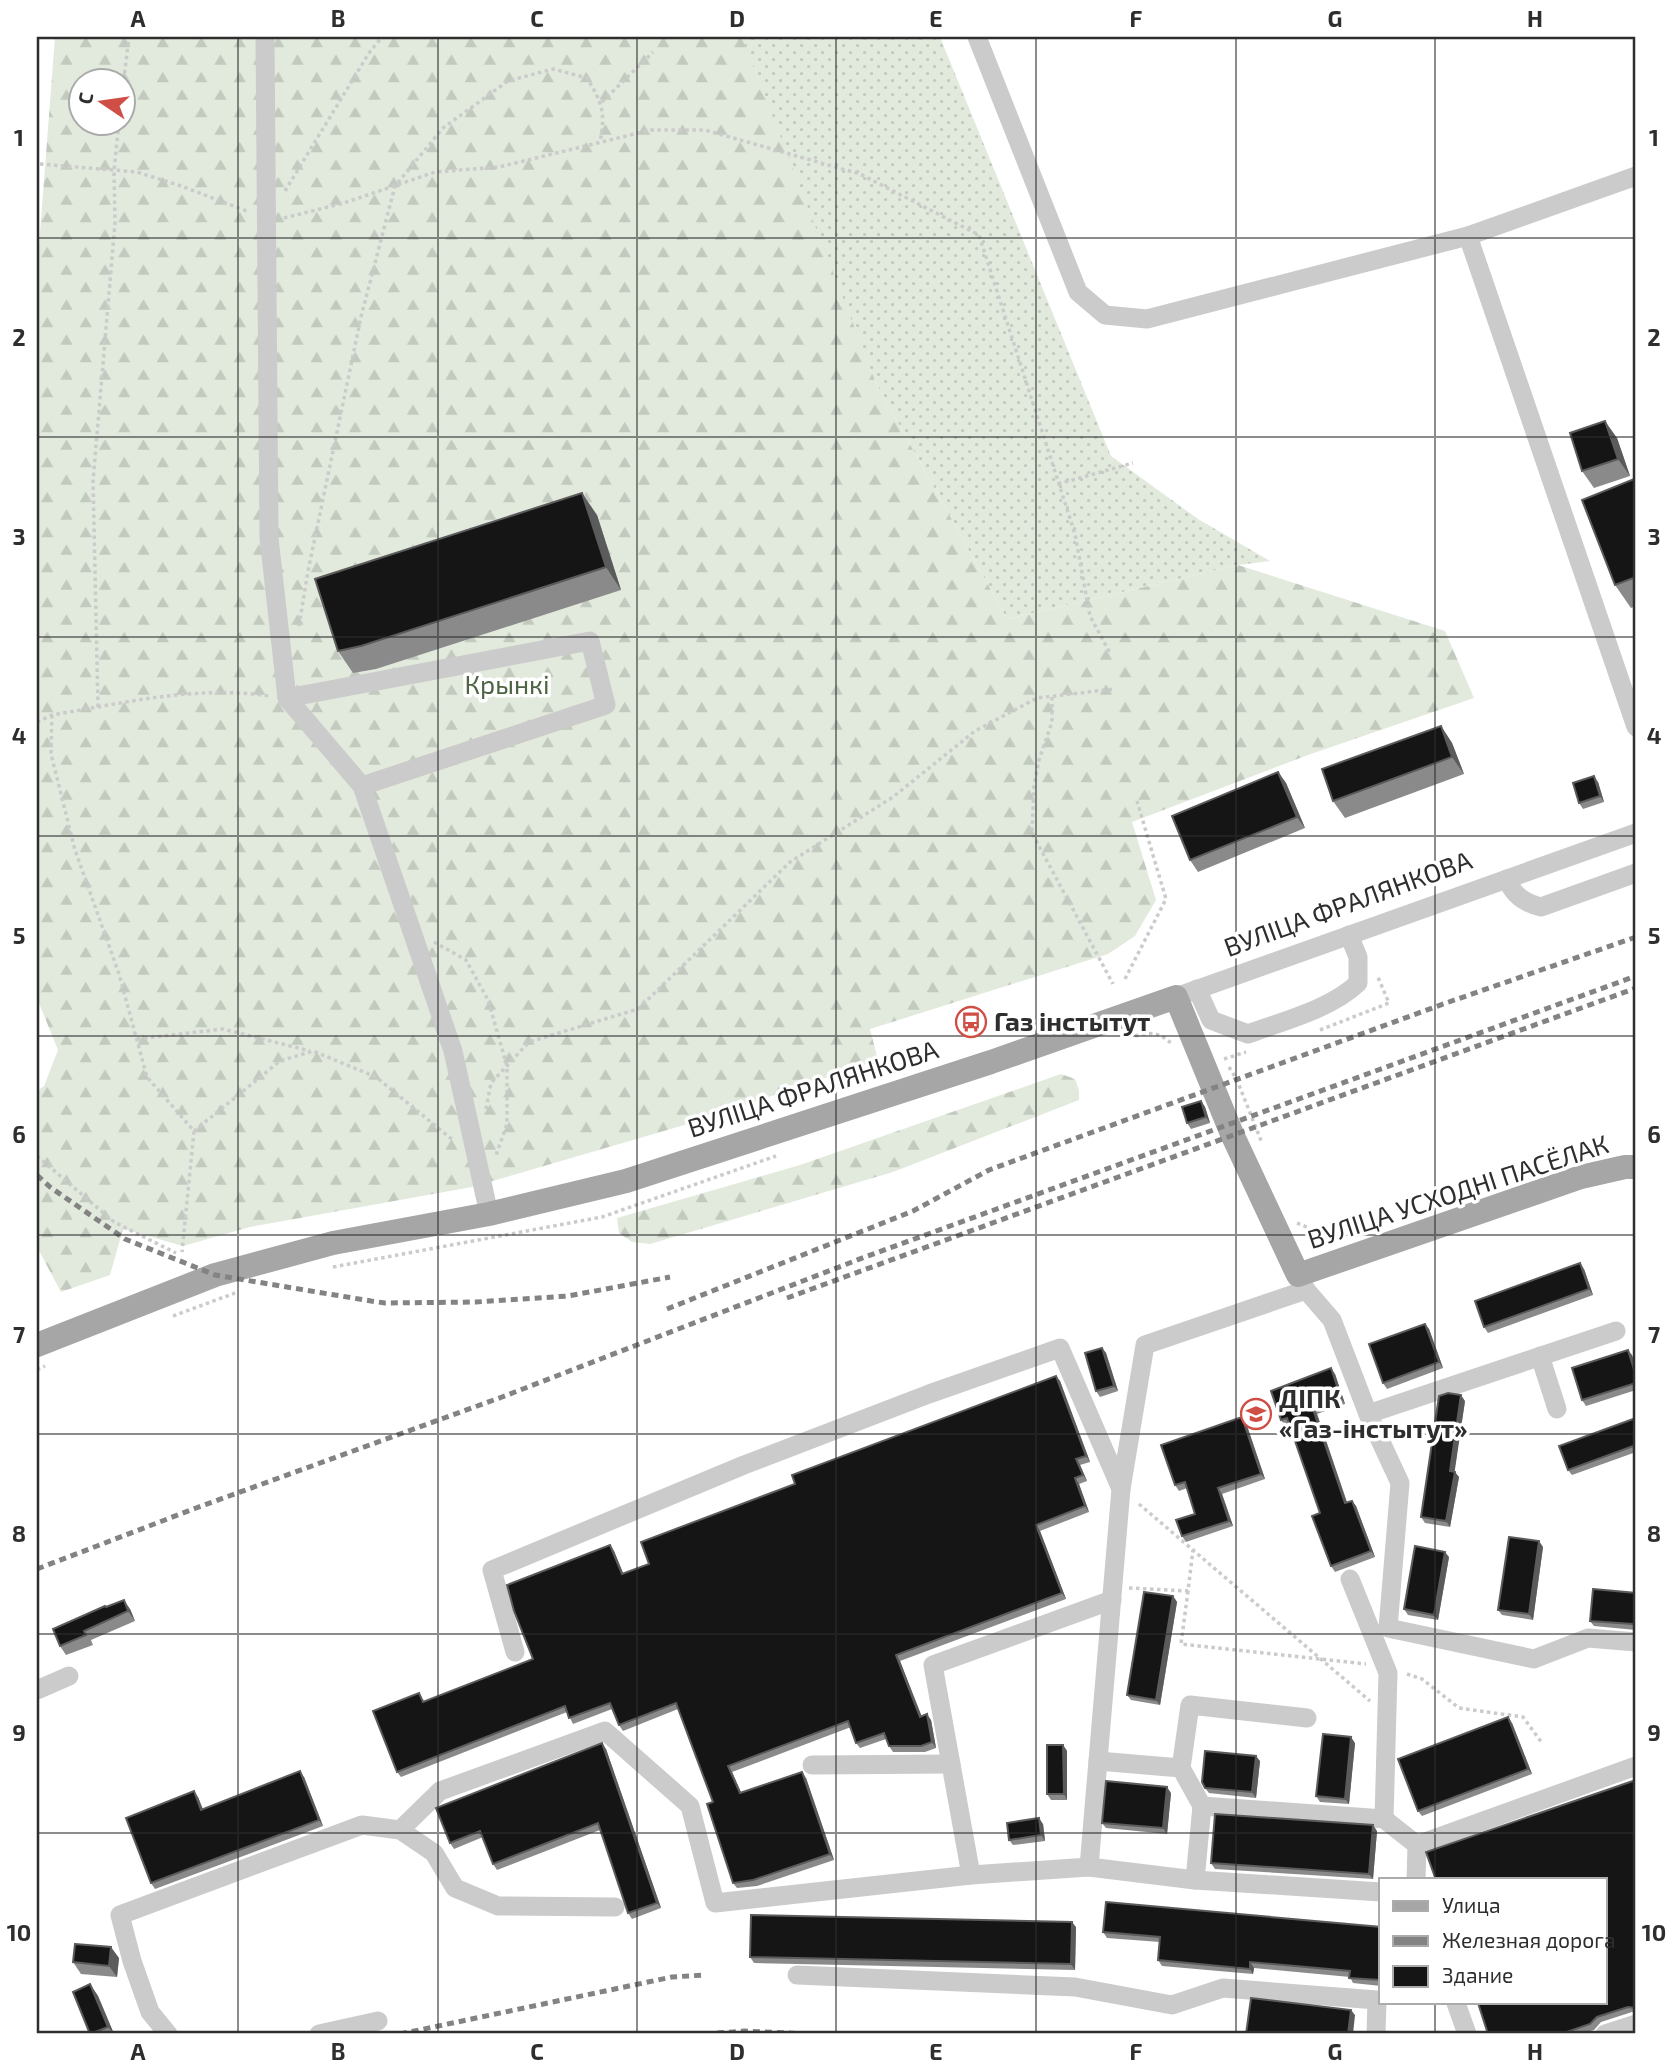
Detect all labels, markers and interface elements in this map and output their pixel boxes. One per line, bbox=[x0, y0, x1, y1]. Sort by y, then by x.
text: A bbox=[130, 4, 146, 32]
text: B bbox=[331, 4, 345, 32]
text: C bbox=[530, 4, 544, 32]
text: D bbox=[729, 4, 745, 32]
text: E bbox=[929, 4, 943, 32]
text: F bbox=[1130, 4, 1143, 32]
text: G bbox=[1328, 4, 1342, 32]
text: H bbox=[1527, 4, 1543, 32]
north arrow bbox=[66, 66, 136, 136]
text: С bbox=[72, 90, 97, 106]
text: 1 bbox=[14, 123, 24, 151]
text: 1 bbox=[1649, 123, 1659, 151]
text: 2 bbox=[12, 323, 26, 351]
text: 2 bbox=[1647, 323, 1661, 351]
text: 3 bbox=[12, 522, 26, 550]
text: 3 bbox=[1647, 522, 1661, 550]
park label: Крынкі bbox=[464, 668, 550, 699]
text: 4 bbox=[12, 721, 26, 749]
text: 4 bbox=[1647, 721, 1661, 749]
street label: ВУЛІЦА ФРАЛЯНКОВА bbox=[1219, 843, 1476, 962]
text: 5 bbox=[13, 921, 25, 949]
text: 5 bbox=[1648, 921, 1660, 949]
bus stop icon: Газ інстытут bbox=[954, 1005, 988, 1039]
place label: Газ інстытут bbox=[994, 1005, 1150, 1036]
street label: ВУЛІЦА ФРАЛЯНКОВА bbox=[683, 1032, 942, 1143]
text: 6 bbox=[12, 1120, 26, 1148]
text: 6 bbox=[1647, 1120, 1661, 1148]
street label: ВУЛІЦА УСХОДНІ ПАСЁЛАК bbox=[1303, 1127, 1612, 1254]
text: 7 bbox=[13, 1320, 25, 1348]
text: 7 bbox=[1648, 1320, 1660, 1348]
place label: ДІПК «Газ-інстытут» bbox=[1279, 1382, 1468, 1443]
school or university icon: ДІПК «Газ-інстытут» bbox=[1239, 1397, 1273, 1431]
text: 8 bbox=[12, 1519, 26, 1547]
text: 8 bbox=[1647, 1519, 1661, 1547]
text: 9 bbox=[12, 1718, 26, 1746]
text: 9 bbox=[1647, 1718, 1661, 1746]
legend bbox=[1379, 1878, 1606, 2004]
text: Улица bbox=[1442, 1892, 1501, 1917]
text: 10 bbox=[7, 1918, 31, 1946]
text: 10 bbox=[1642, 1918, 1666, 1946]
text: Железная дорога bbox=[1442, 1927, 1615, 1952]
text: Здание bbox=[1442, 1962, 1513, 1987]
text: A bbox=[130, 2037, 146, 2065]
text: B bbox=[331, 2037, 345, 2065]
text: C bbox=[530, 2037, 544, 2065]
text: D bbox=[729, 2037, 745, 2065]
text: E bbox=[929, 2037, 943, 2065]
text: F bbox=[1130, 2037, 1143, 2065]
text: G bbox=[1328, 2037, 1342, 2065]
text: H bbox=[1527, 2037, 1543, 2065]

